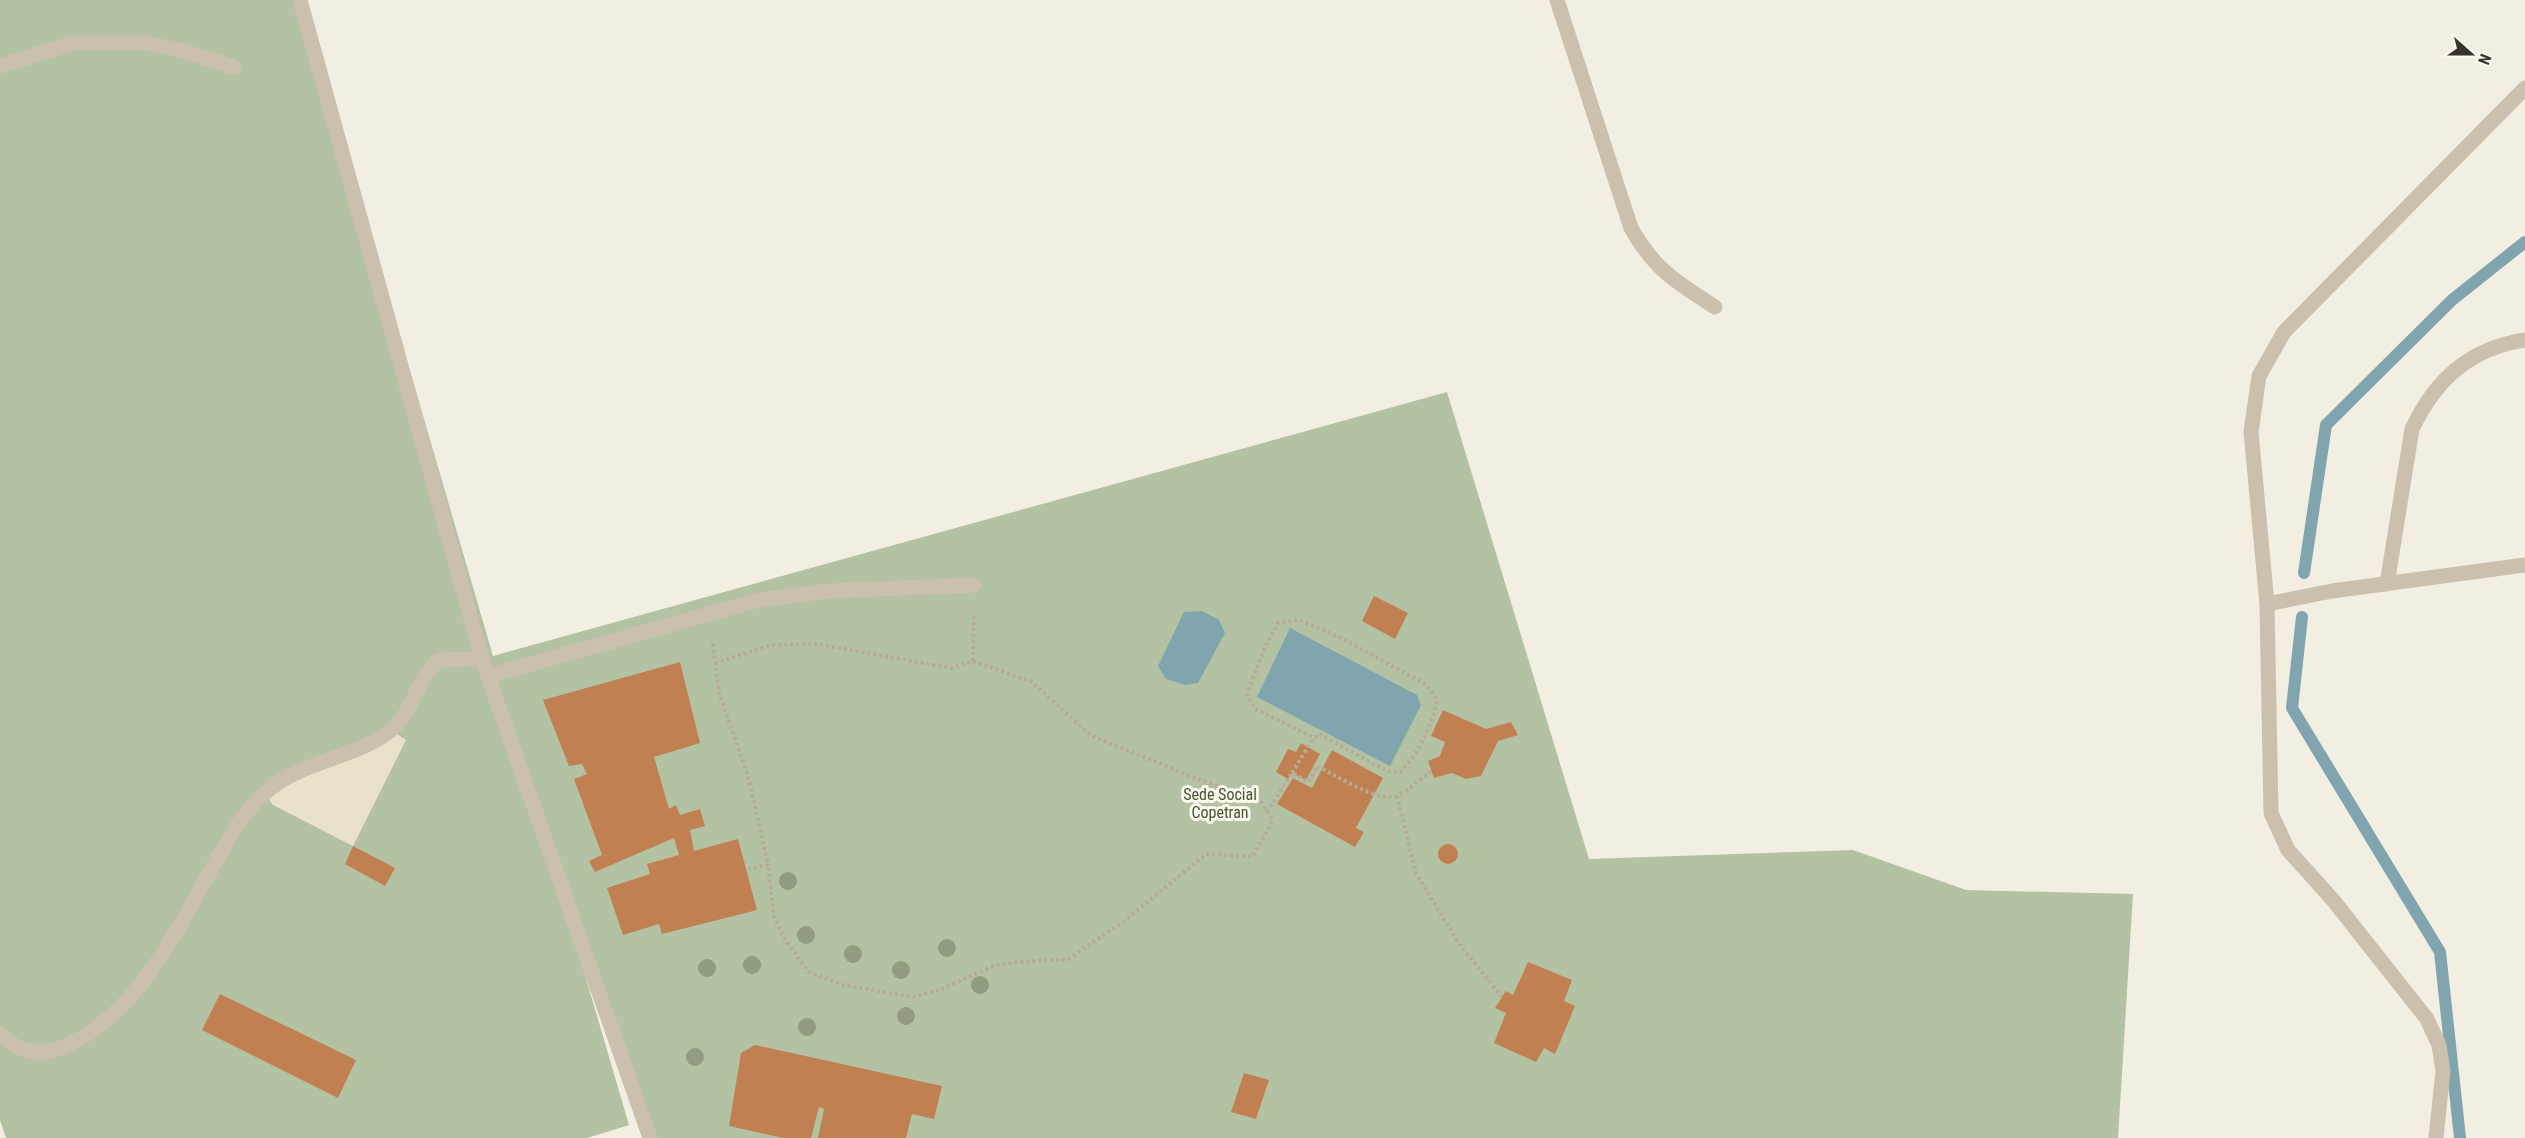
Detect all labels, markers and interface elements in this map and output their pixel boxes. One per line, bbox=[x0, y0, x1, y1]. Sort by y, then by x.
north arrow bbox=[2441, 24, 2501, 84]
text: N bbox=[2474, 51, 2495, 67]
park label: Sede Social Copetran bbox=[1183, 785, 1257, 822]

